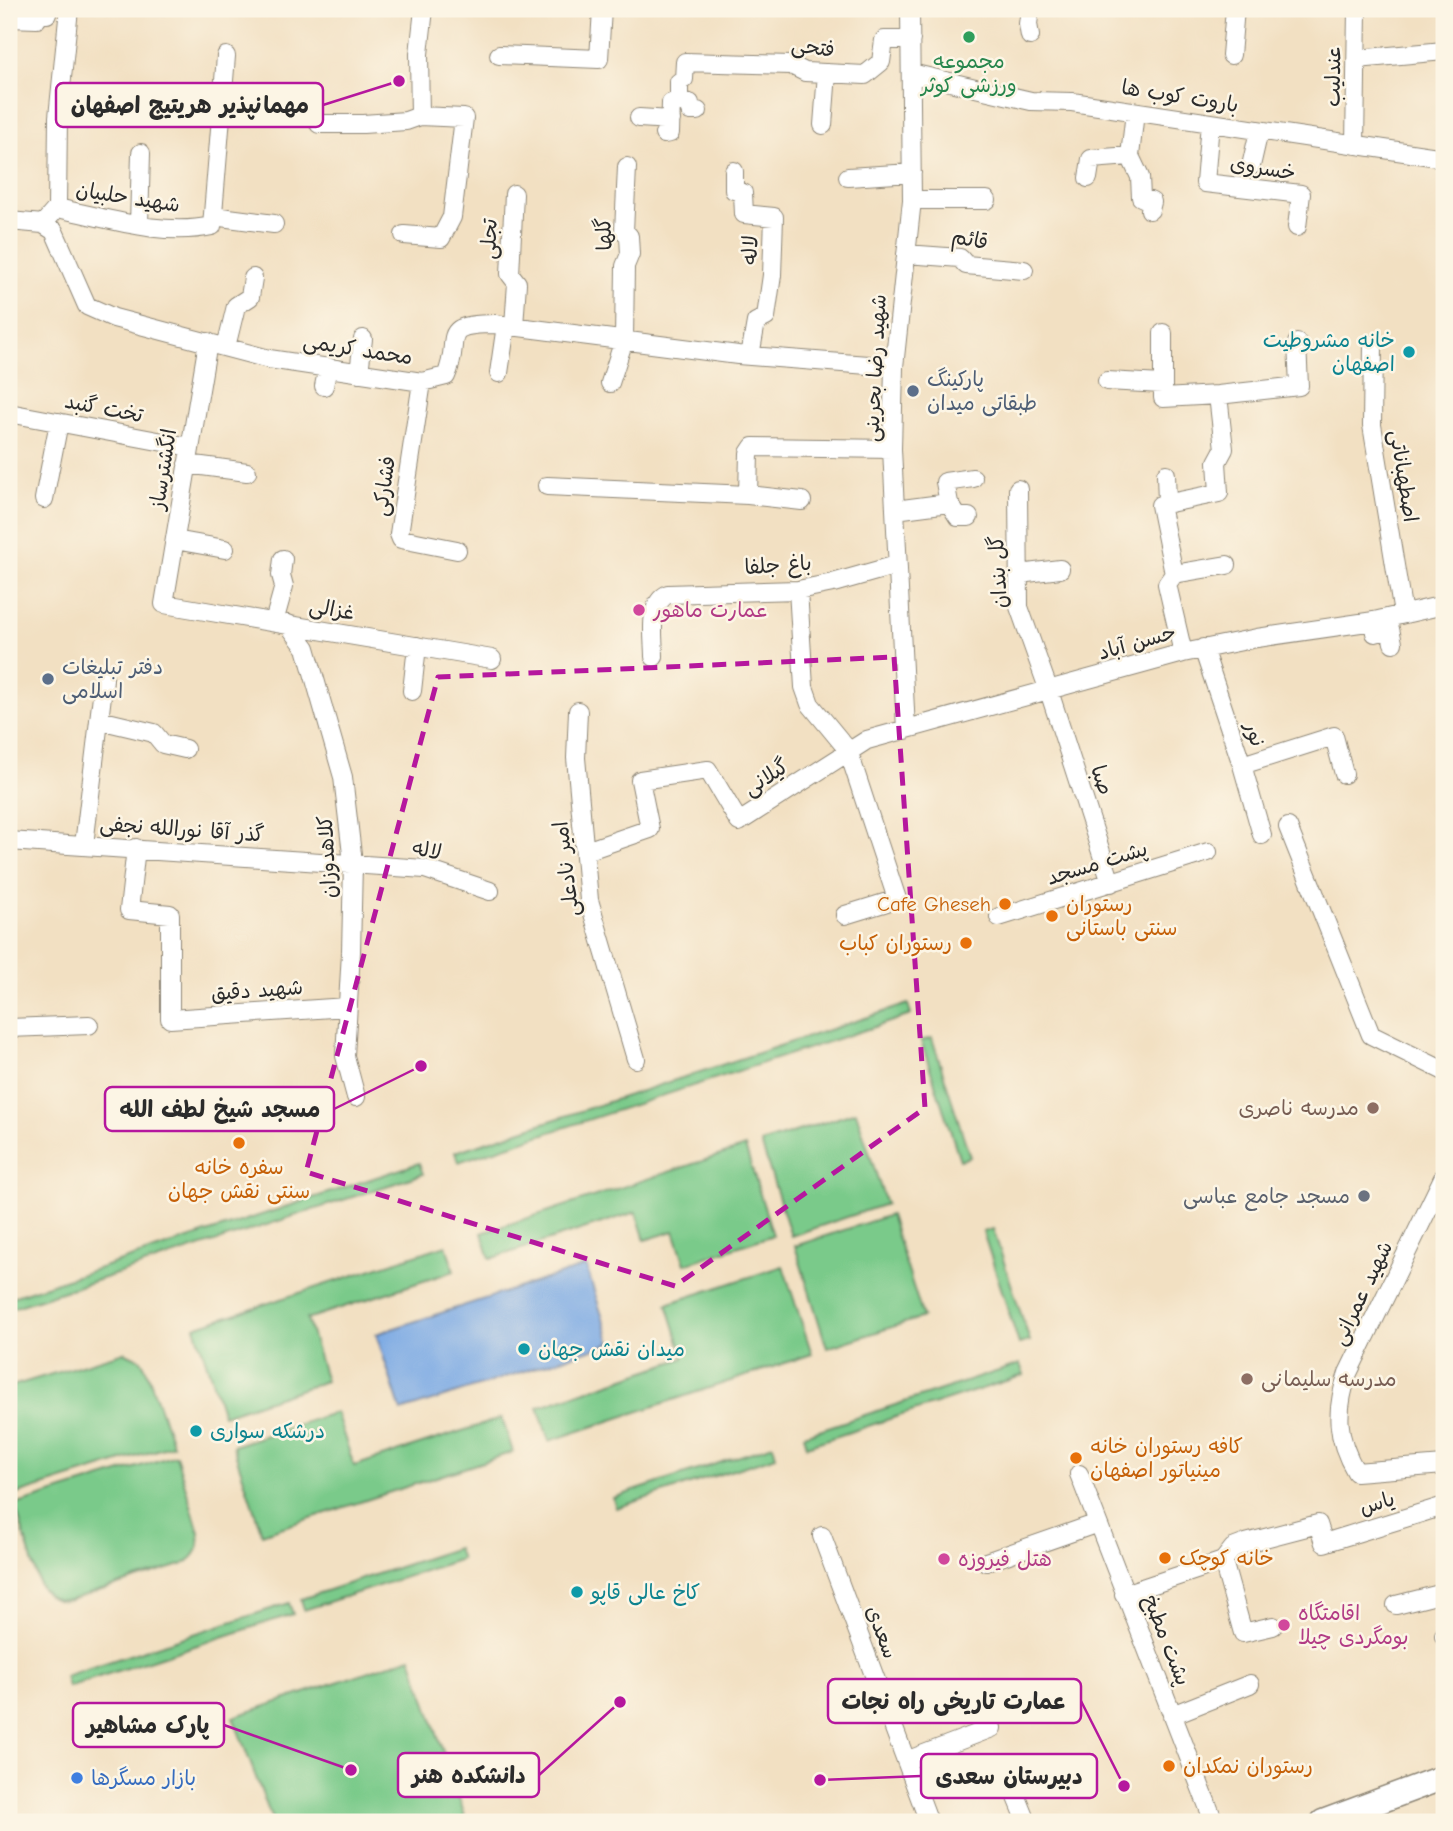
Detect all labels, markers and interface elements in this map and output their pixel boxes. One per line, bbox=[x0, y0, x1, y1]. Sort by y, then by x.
marker: مجموعه ورزشی کوثر bbox=[961, 29, 977, 45]
street label: فتحی bbox=[790, 32, 836, 64]
street label: عندلیب bbox=[1320, 45, 1347, 107]
place label: مجموعه ورزشی کوثر bbox=[919, 49, 1017, 99]
street label: باروت کوب ها bbox=[1120, 75, 1240, 118]
callout: مهمانپذیر هریتیج اصفهان bbox=[56, 83, 323, 127]
text: مهمانپذیر هریتیج اصفهان bbox=[71, 92, 309, 120]
street label: خسروی bbox=[1229, 151, 1297, 185]
street label: شهید حلبیان bbox=[74, 177, 182, 218]
street label: تجلی bbox=[476, 217, 504, 260]
street label: گلها bbox=[591, 217, 617, 251]
street label: قائم bbox=[949, 224, 990, 258]
street label: لاله bbox=[737, 235, 763, 265]
street label: شهید رضا بحرینی bbox=[859, 293, 893, 443]
place label: خانه مشروطیت اصفهان bbox=[1263, 328, 1395, 376]
street label: محمد کریمی bbox=[301, 329, 414, 371]
marker: خانه مشروطیت اصفهان bbox=[1401, 344, 1417, 360]
place label: پارکینگ طبقاتی میدان bbox=[927, 367, 1037, 417]
marker: پارکینگ طبقاتی میدان bbox=[905, 383, 921, 399]
street label: تخت گنبد bbox=[63, 389, 146, 428]
street label: انگشترساز bbox=[144, 427, 181, 513]
street label: اصطهباناتی bbox=[1383, 428, 1423, 524]
street label: فشارکی bbox=[368, 454, 402, 518]
street label: گل بندان bbox=[984, 535, 1013, 609]
street label: باغ جلفا bbox=[744, 551, 813, 582]
street label: غزالی bbox=[307, 593, 357, 627]
place label: عمارت ماهور bbox=[652, 598, 769, 623]
marker: عمارت ماهور bbox=[631, 602, 647, 618]
street label: حسن آباد bbox=[1095, 619, 1179, 665]
place label: دفتر تبلیغات اسلامی bbox=[62, 655, 163, 705]
marker: دفتر تبلیغات اسلامی bbox=[40, 671, 56, 687]
street label: نور bbox=[1239, 718, 1270, 750]
street label: گیلانی bbox=[739, 754, 794, 802]
street label: صبا bbox=[1085, 762, 1118, 798]
street label: گذر آقا نورالله نجفی bbox=[99, 811, 265, 849]
street label: کلاهدوزان bbox=[313, 815, 341, 899]
street label: امیر نادعلی bbox=[548, 820, 586, 918]
street label: لاله bbox=[410, 835, 444, 865]
street label: پشت مسجد bbox=[1044, 836, 1151, 891]
place label: Cafe Gheseh bbox=[877, 892, 991, 916]
place label: رستوران سنتی باستانی bbox=[1066, 892, 1177, 942]
marker: Cafe Gheseh bbox=[997, 896, 1013, 912]
marker: رستوران سنتی باستانی bbox=[1044, 908, 1060, 924]
place label: رستوران کباب bbox=[839, 931, 952, 957]
marker: رستوران کباب bbox=[958, 935, 974, 951]
street label: شهید دقیق bbox=[210, 975, 304, 1005]
callout: مسجد شیخ لطف الله bbox=[105, 1087, 334, 1131]
text: مسجد شیخ لطف الله bbox=[120, 1096, 320, 1124]
place label: مدرسه ناصری bbox=[1238, 1096, 1359, 1120]
marker: مدرسه ناصری bbox=[1365, 1100, 1381, 1116]
marker: سفره خانه سنتی نقش جهان bbox=[231, 1135, 247, 1151]
place label: سفره خانه سنتی نقش جهان bbox=[168, 1155, 310, 1205]
place label: مسجد جامع عباسی bbox=[1183, 1184, 1350, 1211]
marker: مسجد جامع عباسی bbox=[1356, 1188, 1372, 1204]
street label: شهید عمرانی bbox=[1327, 1237, 1399, 1350]
place label: میدان نقش جهان bbox=[538, 1337, 685, 1361]
marker: میدان نقش جهان bbox=[516, 1341, 532, 1357]
place label: مدرسه سلیمانی bbox=[1261, 1367, 1397, 1393]
marker: مدرسه سلیمانی bbox=[1239, 1371, 1255, 1387]
place label: درشکه سواری bbox=[210, 1419, 325, 1444]
marker: درشکه سواری bbox=[188, 1423, 204, 1439]
place label: کافه رستوران خانه مینیاتور اصفهان bbox=[1090, 1434, 1243, 1484]
marker: کافه رستوران خانه مینیاتور اصفهان bbox=[1068, 1450, 1084, 1466]
street label: یاس bbox=[1357, 1486, 1397, 1520]
place label: خانه کوچک bbox=[1179, 1546, 1274, 1571]
place label: هتل فیروزه bbox=[958, 1547, 1052, 1571]
marker: خانه کوچک bbox=[1157, 1550, 1173, 1566]
marker: هتل فیروزه bbox=[936, 1551, 952, 1567]
place label: کاخ عالی قاپو bbox=[589, 1580, 700, 1606]
marker: کاخ عالی قاپو bbox=[569, 1584, 585, 1600]
street label: پشت مطبخ bbox=[1137, 1591, 1195, 1690]
place label: اقامتگاه بومگردی چیلا bbox=[1298, 1601, 1409, 1650]
street label: سعدی bbox=[861, 1602, 903, 1662]
marker: اقامتگاه بومگردی چیلا bbox=[1276, 1617, 1292, 1633]
callout: عمارت تاریخی راه نجات bbox=[828, 1679, 1081, 1723]
text: عمارت تاریخی راه نجات bbox=[841, 1688, 1067, 1716]
callout: پارک مشاهیر bbox=[73, 1703, 224, 1747]
text: پارک مشاهیر bbox=[84, 1712, 210, 1740]
callout: دانشکده هنر bbox=[398, 1753, 539, 1797]
callout: دبیرستان سعدی bbox=[921, 1754, 1097, 1798]
place label: رستوران نمکدان bbox=[1183, 1754, 1313, 1780]
marker: رستوران نمکدان bbox=[1161, 1758, 1177, 1774]
text: دانشکده هنر bbox=[410, 1762, 526, 1789]
text: دبیرستان سعدی bbox=[935, 1763, 1083, 1790]
place label: بازار مسگرها bbox=[91, 1766, 196, 1791]
marker: بازار مسگرها bbox=[69, 1770, 85, 1786]

